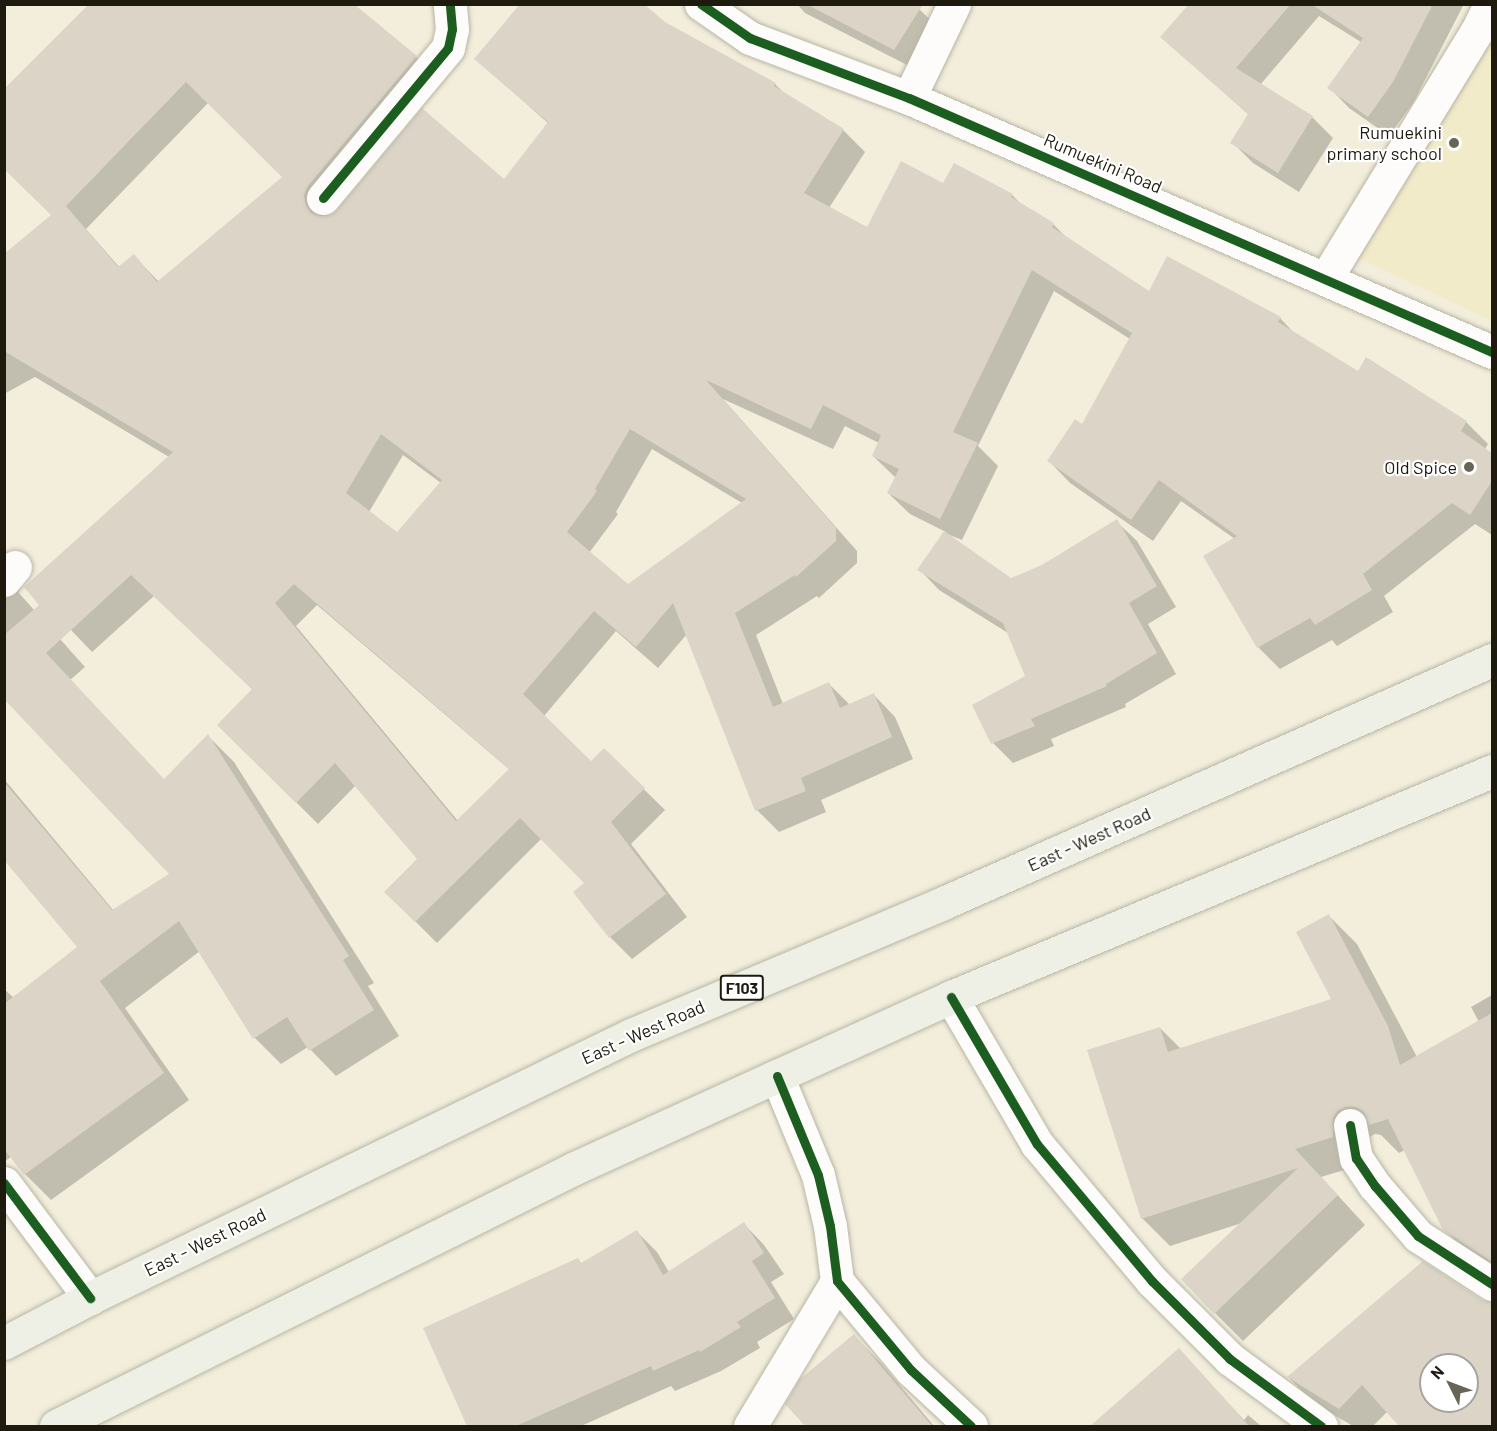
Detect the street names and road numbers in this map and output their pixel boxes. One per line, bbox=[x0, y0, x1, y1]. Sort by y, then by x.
street label: Rumuekini Road bbox=[1041, 128, 1165, 198]
street label: East - West Road bbox=[1024, 802, 1154, 876]
road number: F103 bbox=[720, 975, 764, 1001]
street label: East - West Road bbox=[578, 995, 708, 1069]
street label: East - West Road bbox=[141, 1203, 269, 1281]

